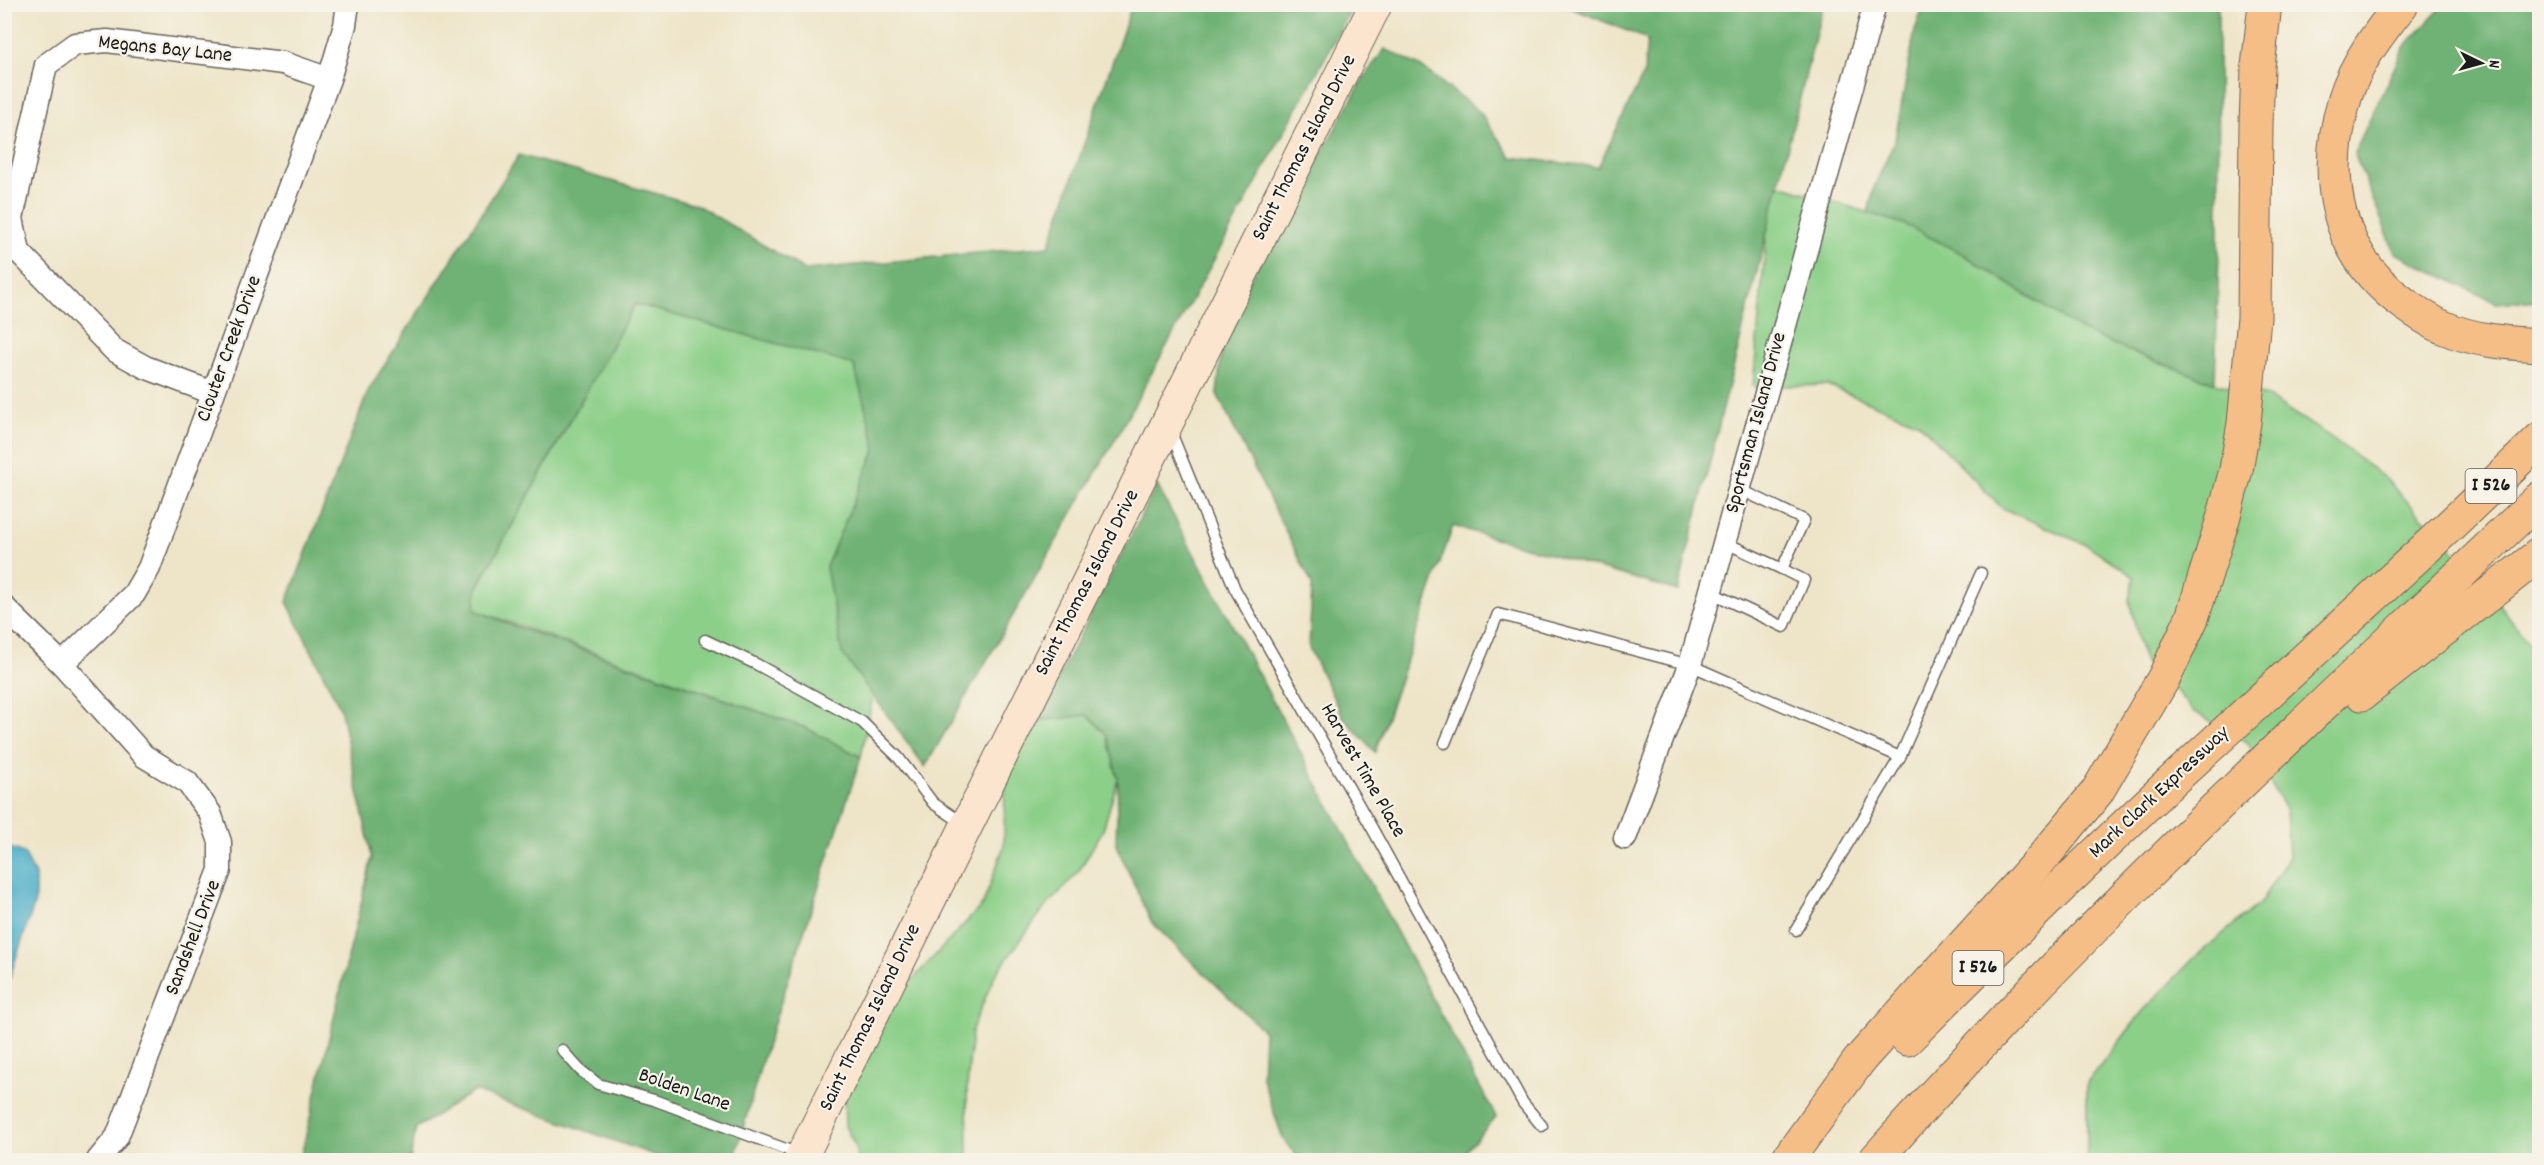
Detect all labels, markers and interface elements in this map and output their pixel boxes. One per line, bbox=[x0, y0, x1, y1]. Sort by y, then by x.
street label: Megans Bay Lane bbox=[97, 28, 233, 72]
north arrow bbox=[2451, 33, 2511, 93]
street label: Saint Thomas Island Drive bbox=[1245, 50, 1365, 246]
text: N bbox=[2482, 59, 2505, 69]
street label: Clouter Creek Drive bbox=[190, 272, 270, 426]
street label: Sportsman Island Drive bbox=[1718, 329, 1796, 517]
road number: I 526 bbox=[2466, 469, 2516, 503]
street label: Saint Thomas Island Drive bbox=[1028, 485, 1148, 681]
street label: Harvest Time Place bbox=[1311, 698, 1413, 844]
street label: Mark Clark Expressway bbox=[2083, 719, 2238, 867]
street label: Sandshell Drive bbox=[158, 876, 230, 1000]
street label: Saint Thomas Island Drive bbox=[812, 919, 930, 1117]
road number: I 526 bbox=[1952, 951, 2004, 985]
street label: Bolden Lane bbox=[634, 1061, 734, 1121]

